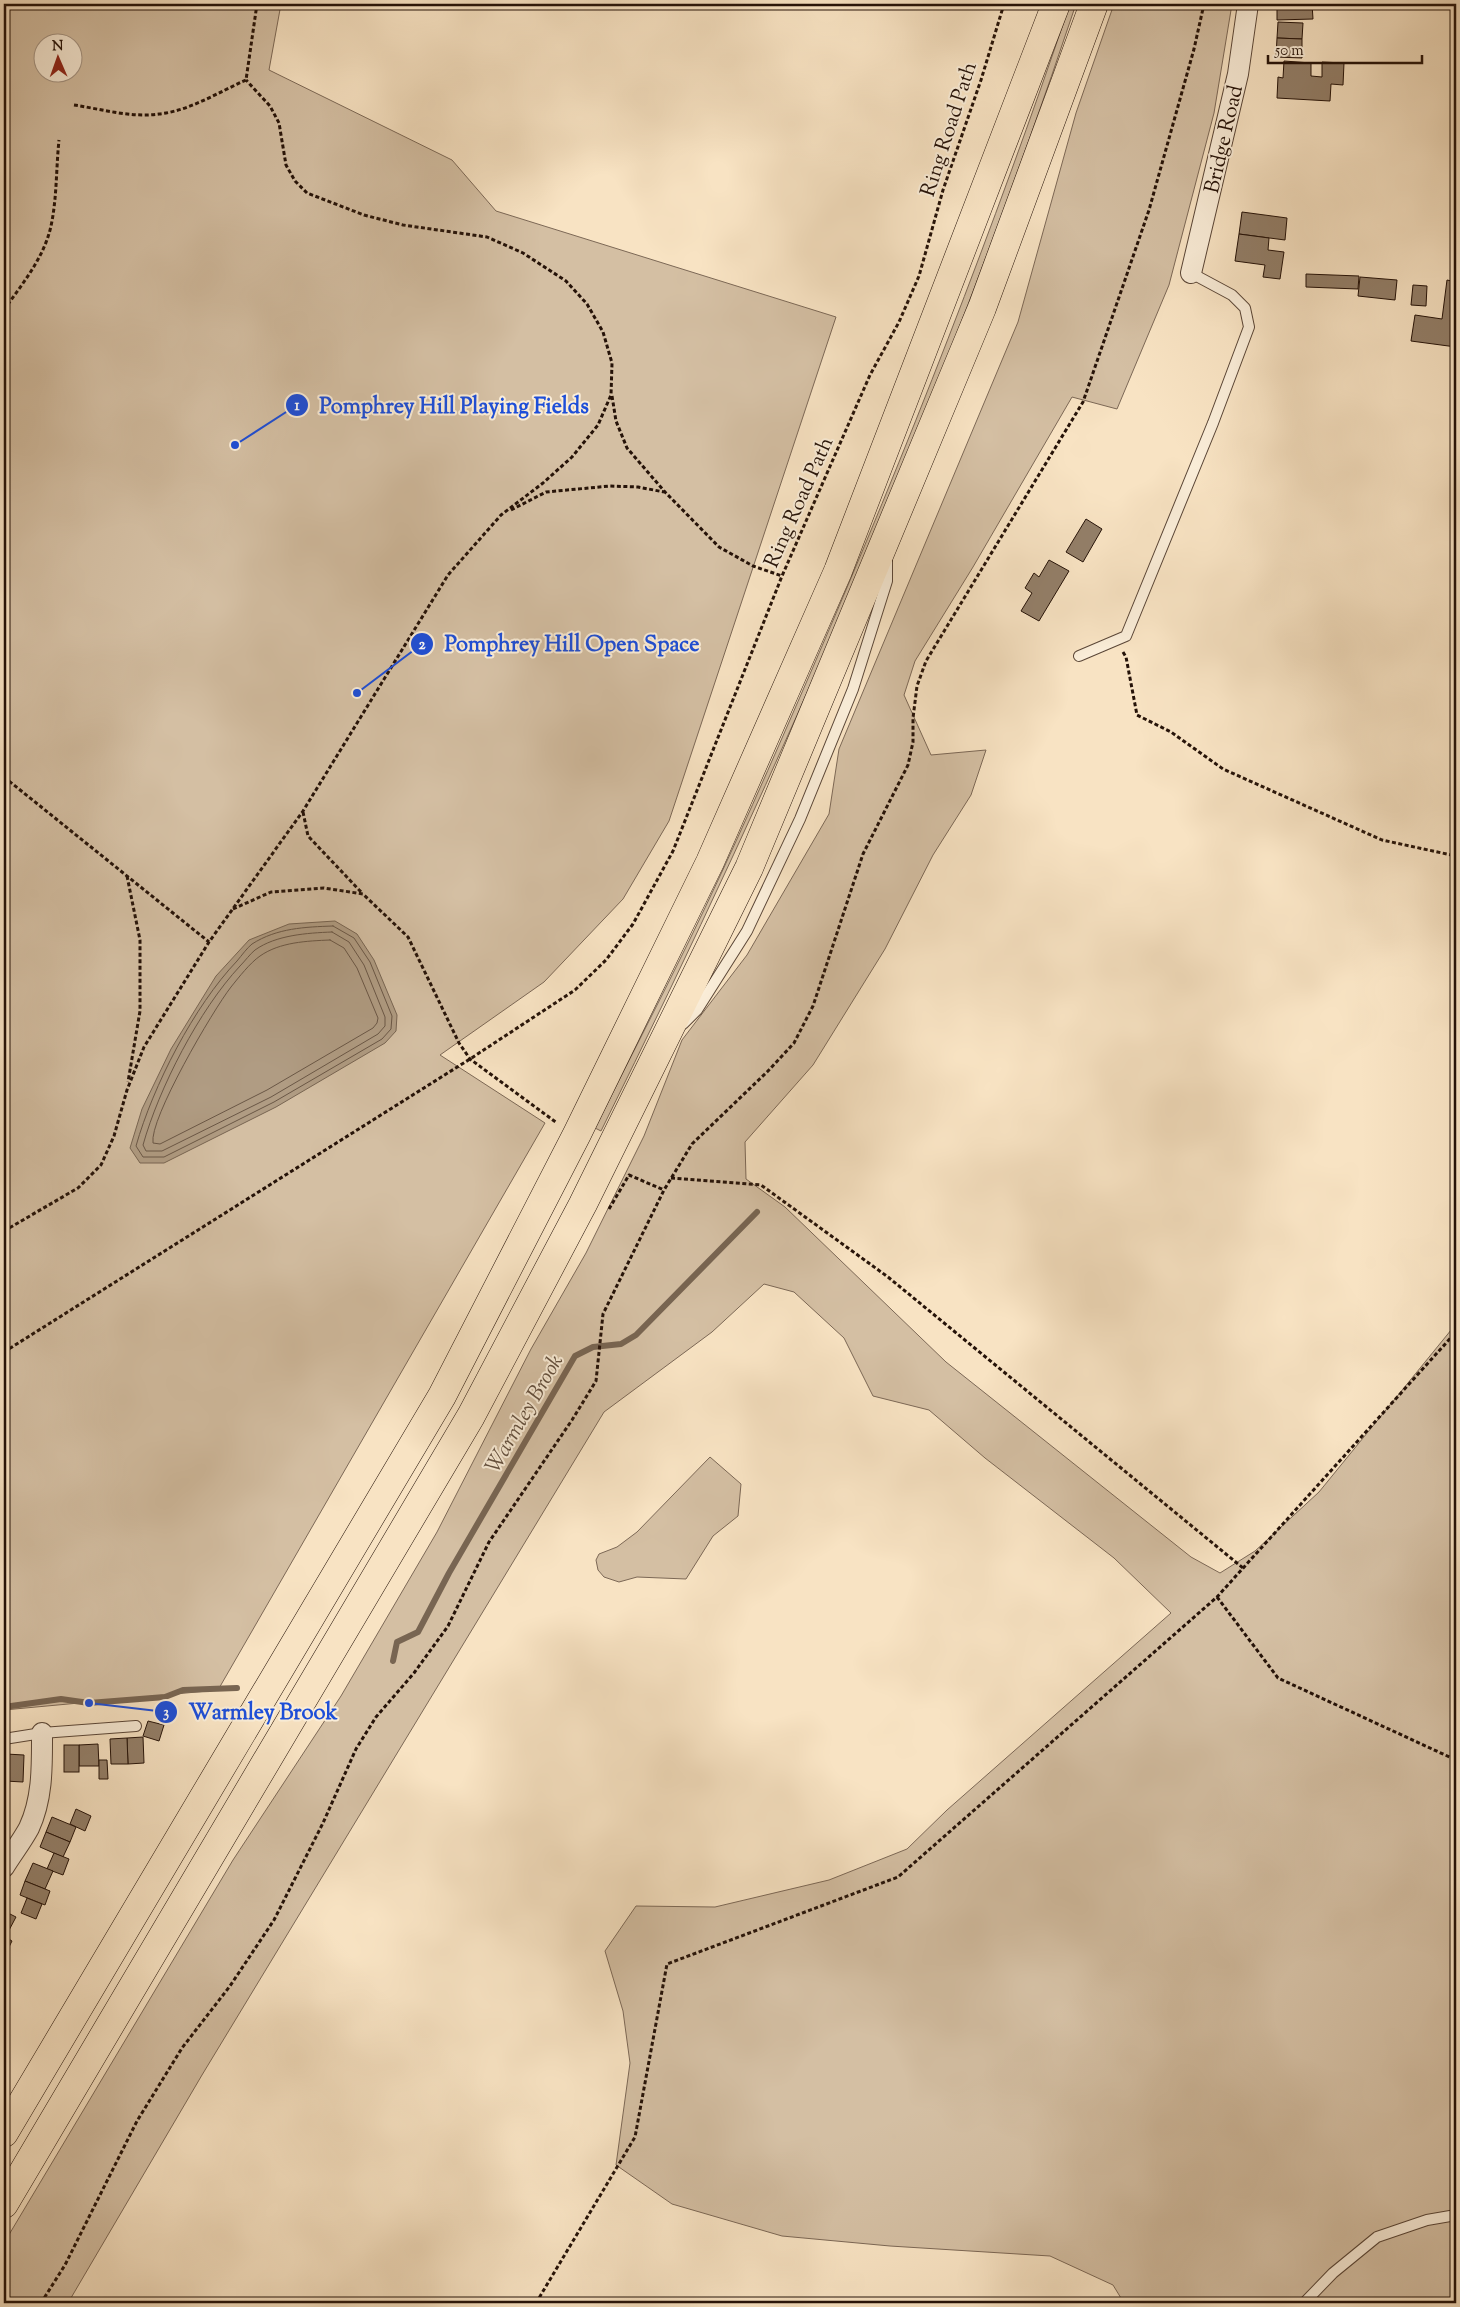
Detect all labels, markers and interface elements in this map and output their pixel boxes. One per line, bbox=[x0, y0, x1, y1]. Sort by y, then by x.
north arrow bbox=[32, 32, 82, 82]
scale bar bbox=[1268, 32, 1421, 64]
text: N bbox=[52, 37, 64, 57]
text: 50 m bbox=[1274, 41, 1304, 62]
street label: Ring Road Path bbox=[914, 58, 986, 201]
street label: Bridge Road bbox=[1198, 82, 1252, 197]
callout: Pomphrey Hill Playing Fields bbox=[284, 387, 599, 424]
text: Pomphrey Hill Playing Fields bbox=[319, 392, 589, 424]
text: 1 bbox=[294, 396, 300, 417]
street label: Ring Road Path bbox=[758, 433, 842, 573]
callout: Pomphrey Hill Open Space bbox=[410, 625, 710, 662]
text: Pomphrey Hill Open Space bbox=[445, 630, 699, 662]
text: 2 bbox=[418, 635, 426, 656]
water label: Warmley Brook bbox=[479, 1349, 573, 1480]
callout: Warmley Brook bbox=[153, 1693, 347, 1730]
text: Warmley Brook bbox=[189, 1698, 337, 1730]
text: 3 bbox=[163, 1703, 169, 1724]

